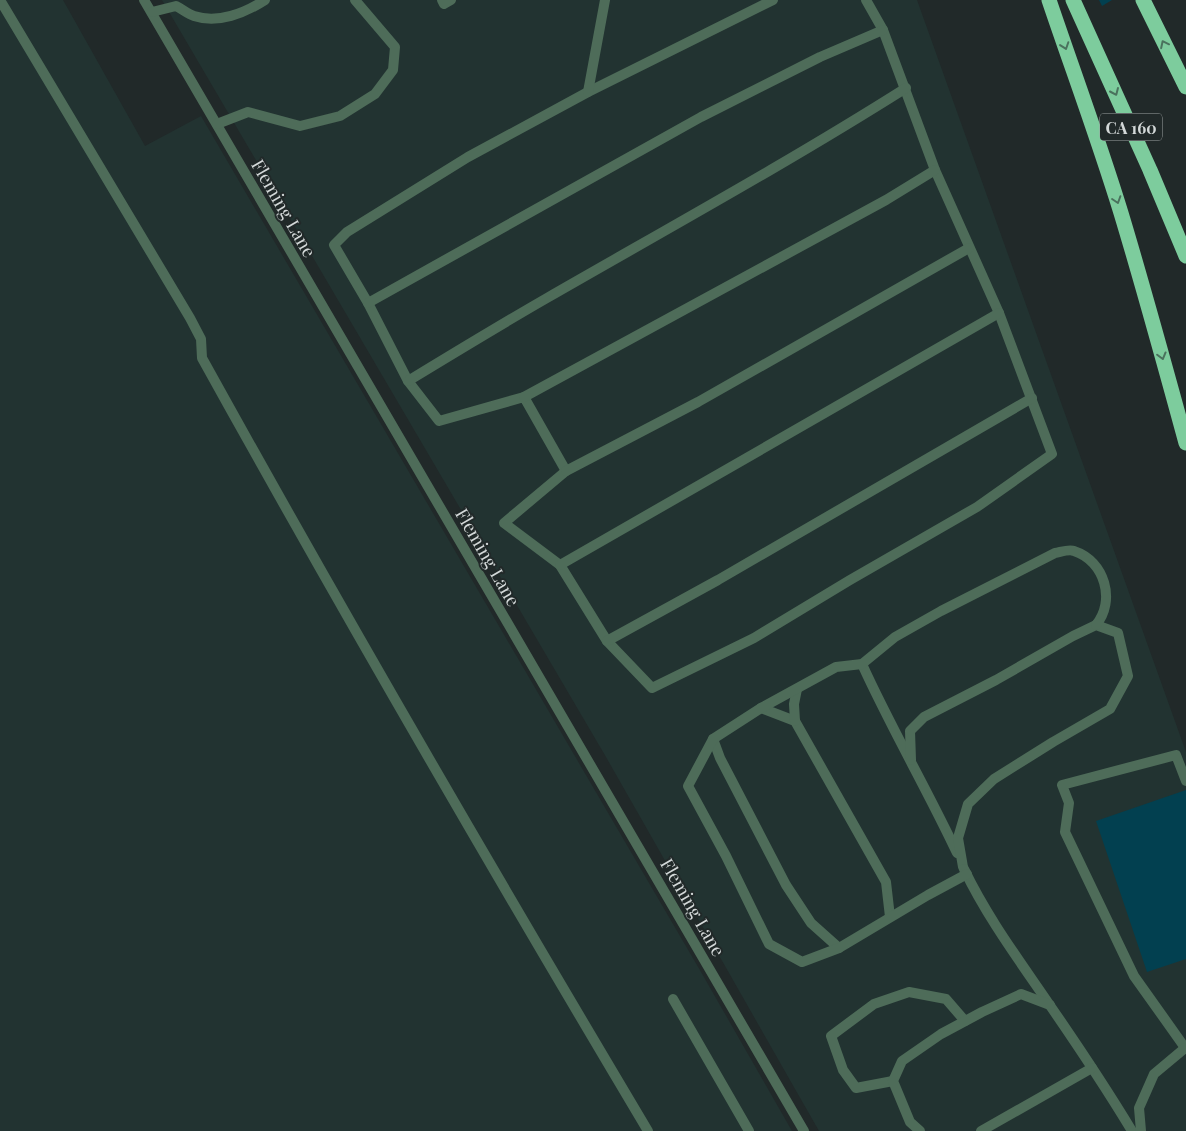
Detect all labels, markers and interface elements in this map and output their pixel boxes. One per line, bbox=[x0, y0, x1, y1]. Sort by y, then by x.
one-way arrow bbox=[1160, 40, 1170, 49]
one-way arrow bbox=[1059, 41, 1069, 50]
one-way arrow bbox=[1109, 87, 1120, 96]
road number: CA 160 bbox=[1100, 114, 1162, 140]
street label: Fleming Lane bbox=[246, 155, 322, 261]
one-way arrow bbox=[1111, 195, 1121, 204]
one-way arrow bbox=[1157, 351, 1167, 359]
street label: Fleming Lane bbox=[450, 504, 526, 610]
street label: Fleming Lane bbox=[655, 854, 731, 960]

